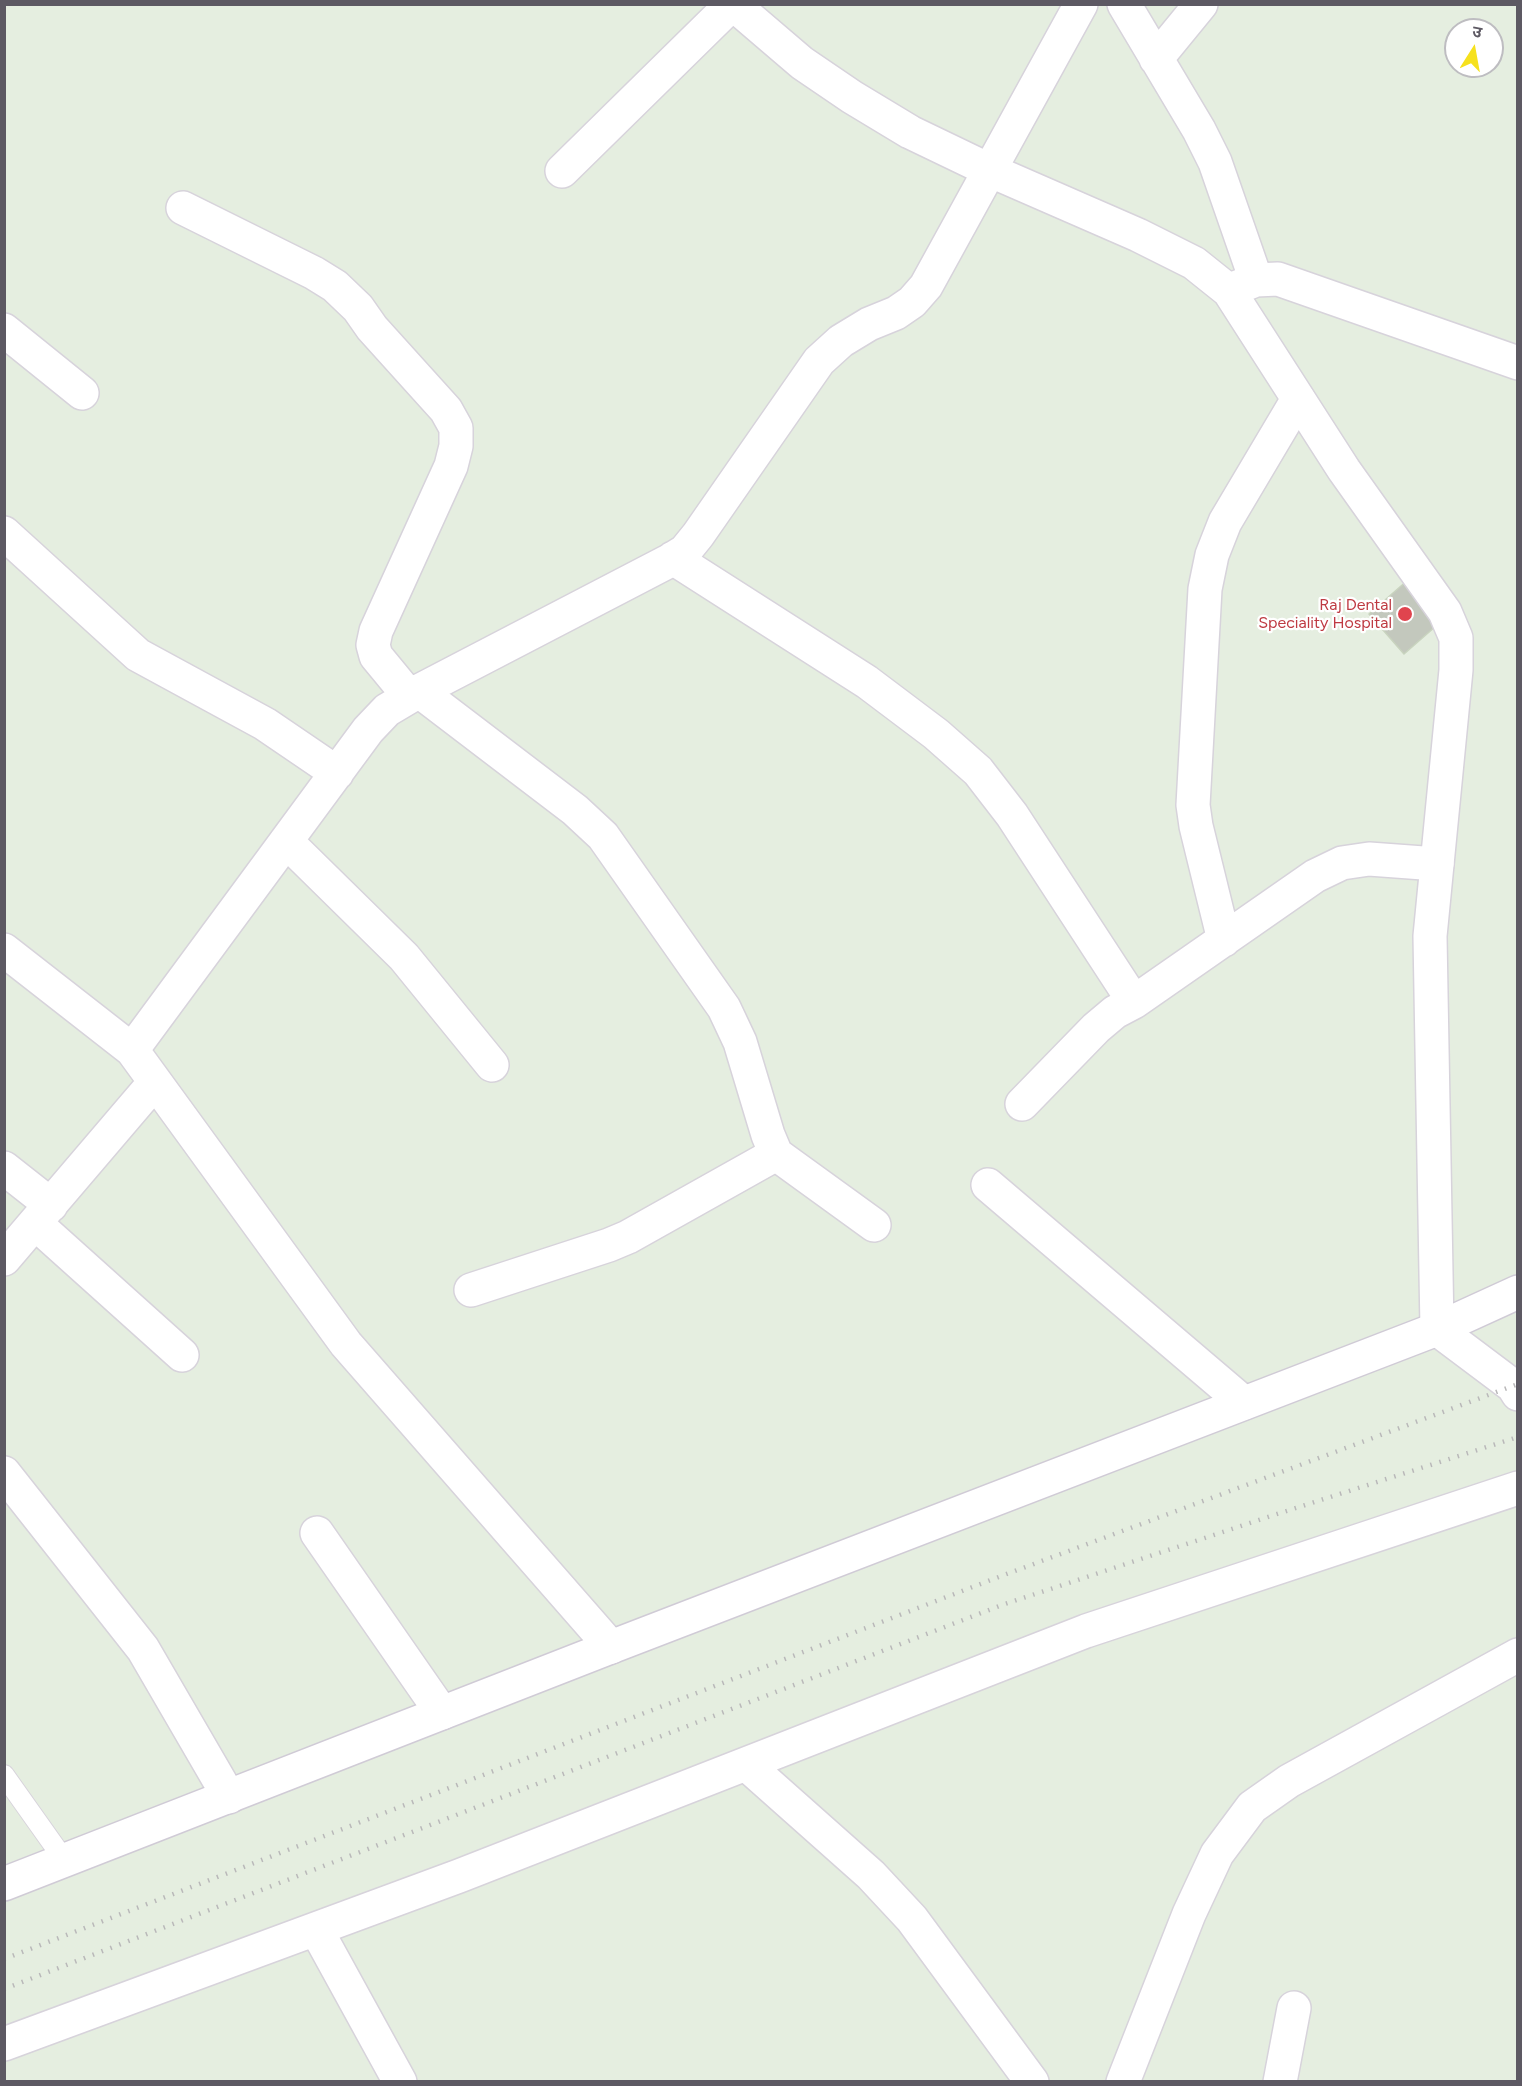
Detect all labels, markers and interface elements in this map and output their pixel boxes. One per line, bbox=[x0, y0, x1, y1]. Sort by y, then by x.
north arrow bbox=[1444, 18, 1504, 78]
text: उ bbox=[1471, 22, 1484, 42]
place label: Raj Dental Speciality Hospital bbox=[1258, 595, 1392, 633]
marker: Raj Dental Speciality Hospital bbox=[1396, 605, 1414, 623]

